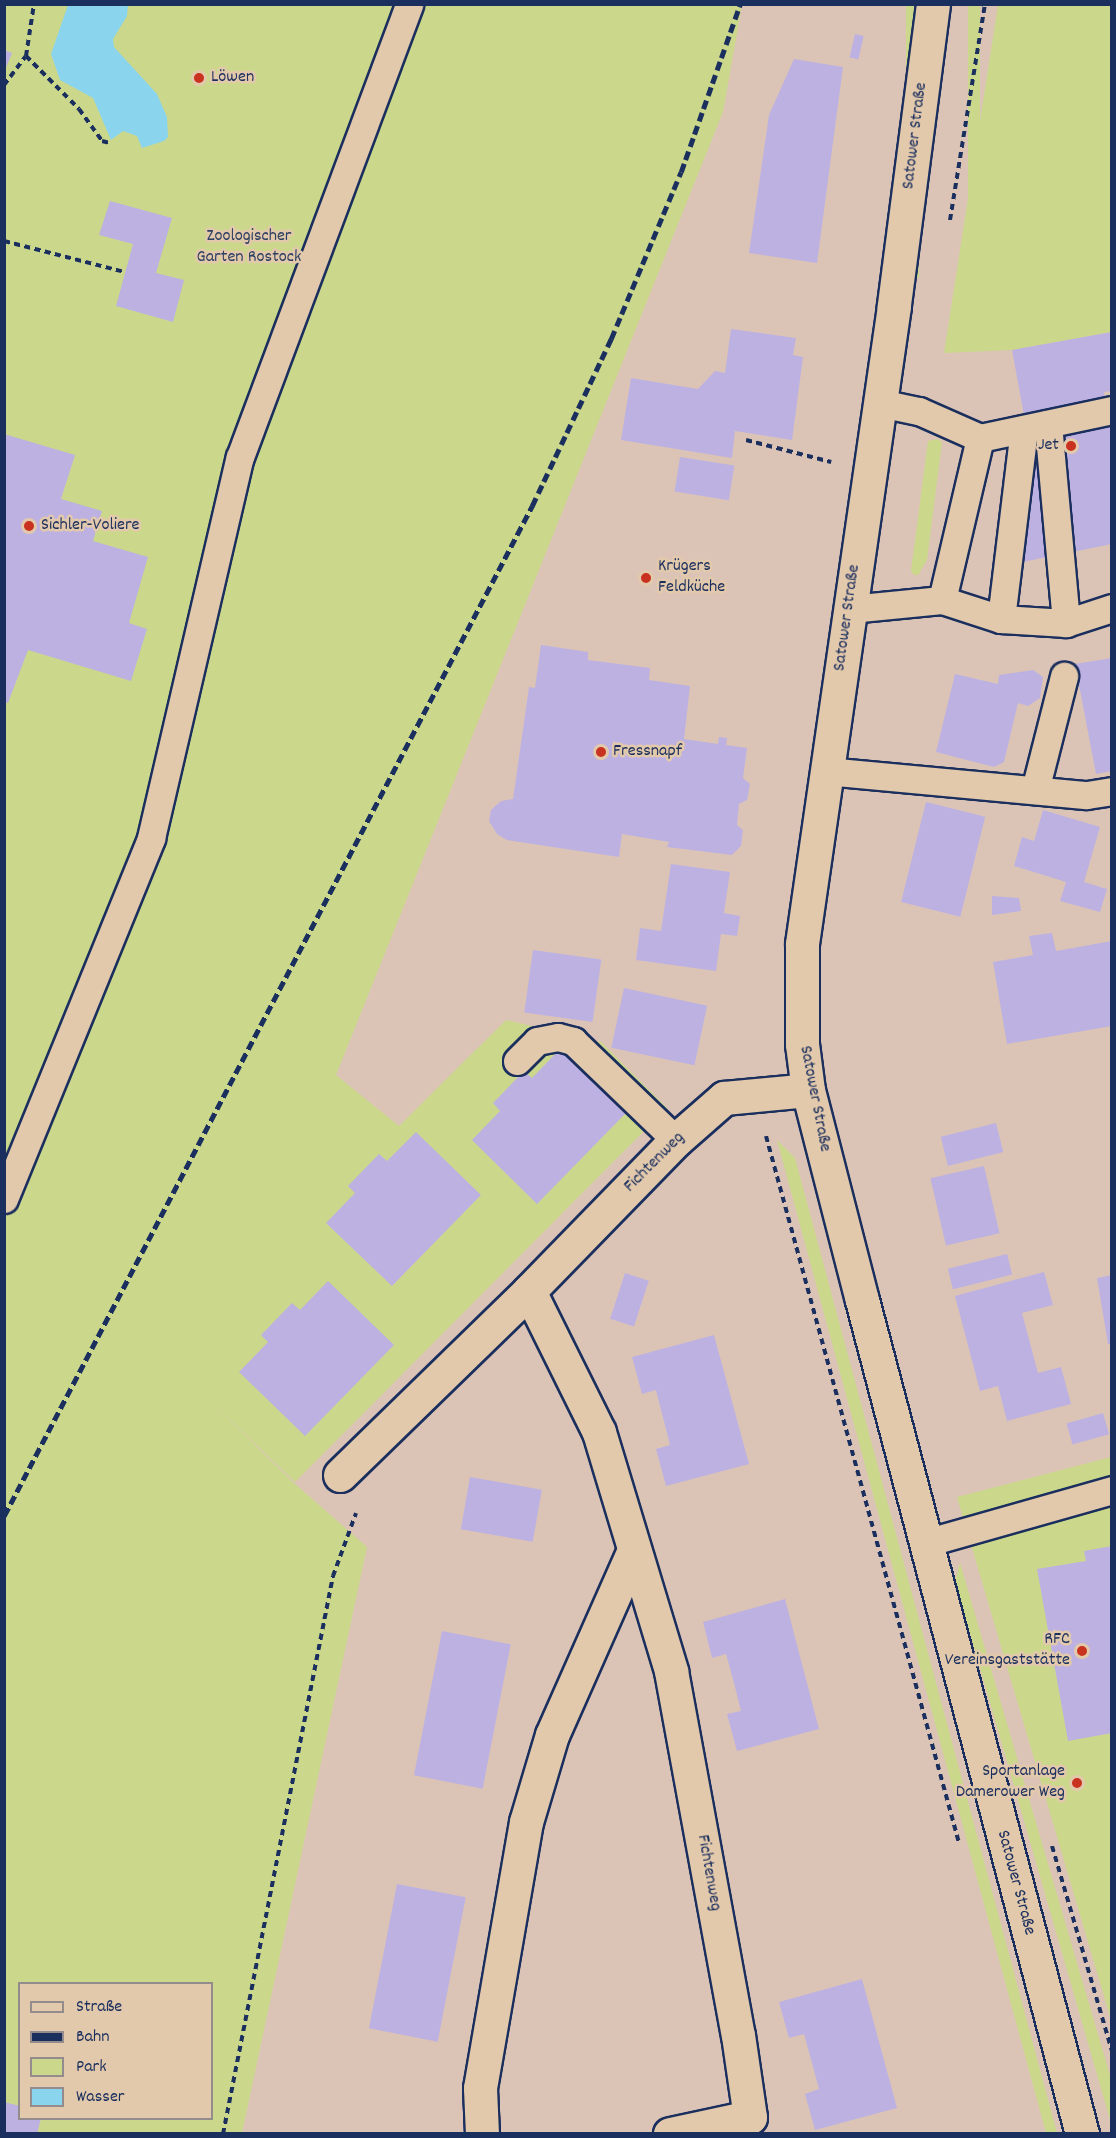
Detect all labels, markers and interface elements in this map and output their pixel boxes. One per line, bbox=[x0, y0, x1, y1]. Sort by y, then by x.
place label: Löwen bbox=[211, 67, 254, 89]
marker: Löwen bbox=[192, 71, 206, 85]
street label: Satower Straße bbox=[899, 81, 933, 191]
park label: Zoologischer Garten Rostock bbox=[197, 227, 301, 270]
place label: Jet bbox=[1038, 435, 1059, 457]
marker: Jet bbox=[1064, 439, 1078, 453]
place label: Sichler-Voliere bbox=[41, 515, 140, 537]
marker: Sichler-Voliere bbox=[22, 519, 36, 533]
place label: Krügers Feldküche bbox=[658, 557, 725, 600]
street label: Satower Straße bbox=[830, 563, 866, 673]
marker: Krügers Feldküche bbox=[639, 571, 653, 585]
place label: Fressnapf bbox=[613, 741, 682, 763]
marker: Fressnapf bbox=[594, 745, 608, 759]
street label: Satower Straße bbox=[793, 1044, 835, 1154]
street label: Fichtenweg bbox=[620, 1128, 690, 1198]
place label: RFC Vereinsgaststätte bbox=[945, 1630, 1070, 1672]
marker: RFC Vereinsgaststätte bbox=[1075, 1644, 1089, 1658]
place label: Sportanlage Damerower Weg bbox=[956, 1762, 1065, 1804]
marker: Sportanlage Damerower Weg bbox=[1070, 1776, 1084, 1790]
street label: Satower Straße bbox=[991, 1828, 1039, 1938]
street label: Fichtenweg bbox=[691, 1833, 725, 1913]
legend bbox=[18, 1982, 213, 2120]
text: Straße bbox=[76, 1995, 122, 2020]
text: Bahn bbox=[76, 2025, 110, 2050]
text: Park bbox=[76, 2055, 107, 2080]
text: Wasser bbox=[76, 2085, 125, 2110]

